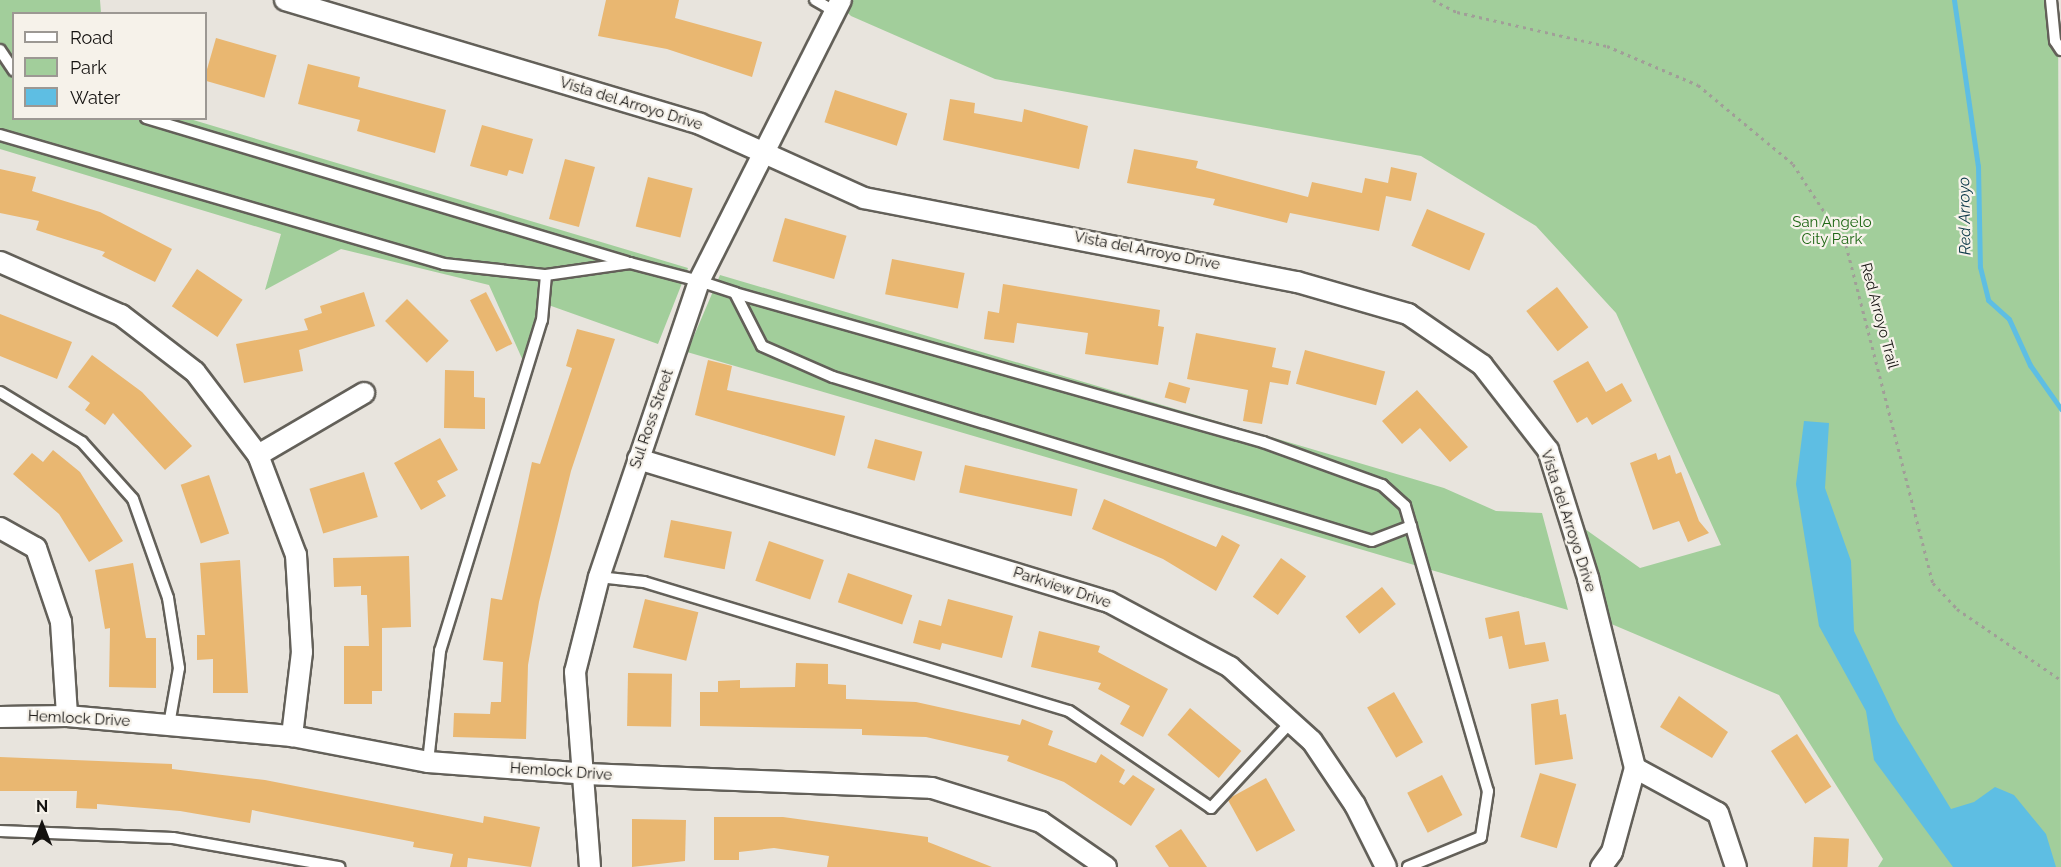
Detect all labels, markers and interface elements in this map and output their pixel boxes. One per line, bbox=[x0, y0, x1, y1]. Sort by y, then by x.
legend bbox=[12, 12, 207, 120]
text: Road bbox=[70, 27, 113, 48]
text: Park bbox=[70, 57, 107, 78]
street label: Vista del Arroyo Drive bbox=[557, 74, 705, 134]
text: Water bbox=[70, 87, 120, 108]
water label: Red Arroyo bbox=[1955, 176, 1975, 256]
park label: San Angelo City Park bbox=[1792, 213, 1872, 248]
street label: Vista del Arroyo Drive bbox=[1072, 228, 1222, 274]
street label: Red Arroyo Trail bbox=[1856, 261, 1902, 371]
street label: Sul Ross Street bbox=[627, 367, 677, 471]
street label: Vista del Arroyo Drive bbox=[1536, 447, 1600, 595]
street label: Parkview Drive bbox=[1011, 564, 1113, 612]
street label: Hemlock Drive bbox=[27, 707, 131, 731]
street label: Hemlock Drive bbox=[509, 759, 613, 785]
north arrow bbox=[12, 795, 72, 855]
text: N bbox=[36, 797, 48, 816]

